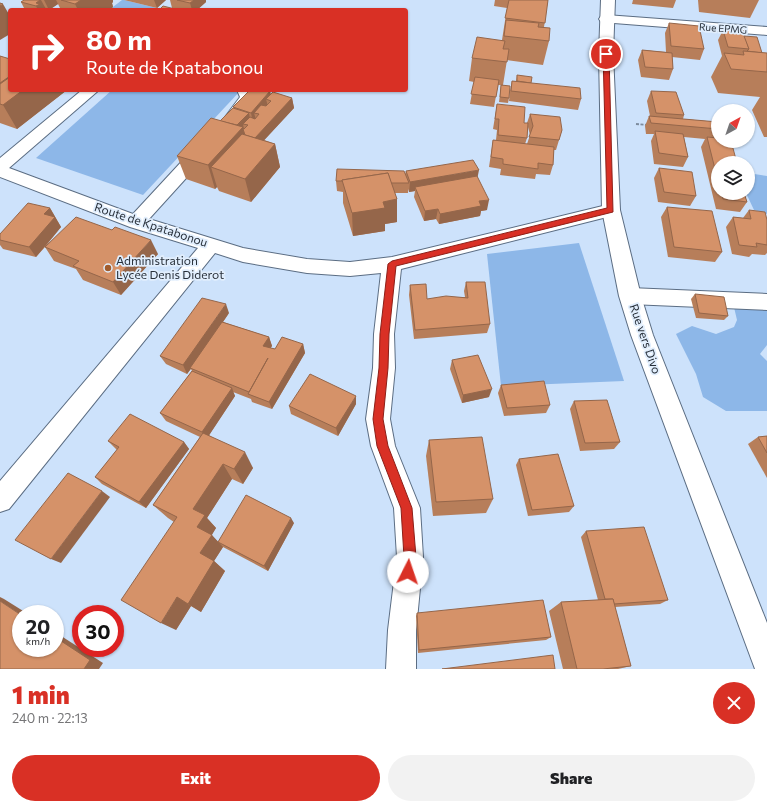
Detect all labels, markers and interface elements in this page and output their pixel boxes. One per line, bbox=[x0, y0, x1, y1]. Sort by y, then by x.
street label: Rue EPMG bbox=[699, 20, 747, 36]
text: 80 m bbox=[86, 22, 152, 56]
icon: right bbox=[20, 24, 72, 76]
pin bbox=[589, 37, 623, 71]
icon: arrive bbox=[595, 43, 617, 65]
text: Route de Kpatabonou bbox=[86, 56, 263, 78]
north arrow bbox=[711, 104, 755, 148]
map controls bbox=[711, 104, 755, 200]
button: layers bbox=[711, 156, 755, 200]
street label: Route de Kpatabonou bbox=[93, 199, 210, 249]
place label: Administration Lycée Denis Diderot bbox=[116, 253, 224, 281]
marker: Administration Lycée Denis Diderot bbox=[103, 263, 113, 273]
street label: Rue vers Divo bbox=[627, 302, 664, 375]
position arrow bbox=[387, 551, 429, 593]
speed limit sign: 30 bbox=[72, 605, 124, 657]
text: 20 bbox=[26, 614, 50, 638]
text: km/h bbox=[26, 635, 50, 647]
text: 1 min bbox=[12, 680, 70, 709]
button: close bbox=[713, 682, 755, 724]
text: 240 m · 22:13 bbox=[12, 710, 88, 726]
button: Exit bbox=[12, 755, 380, 801]
button: Share bbox=[388, 755, 755, 801]

